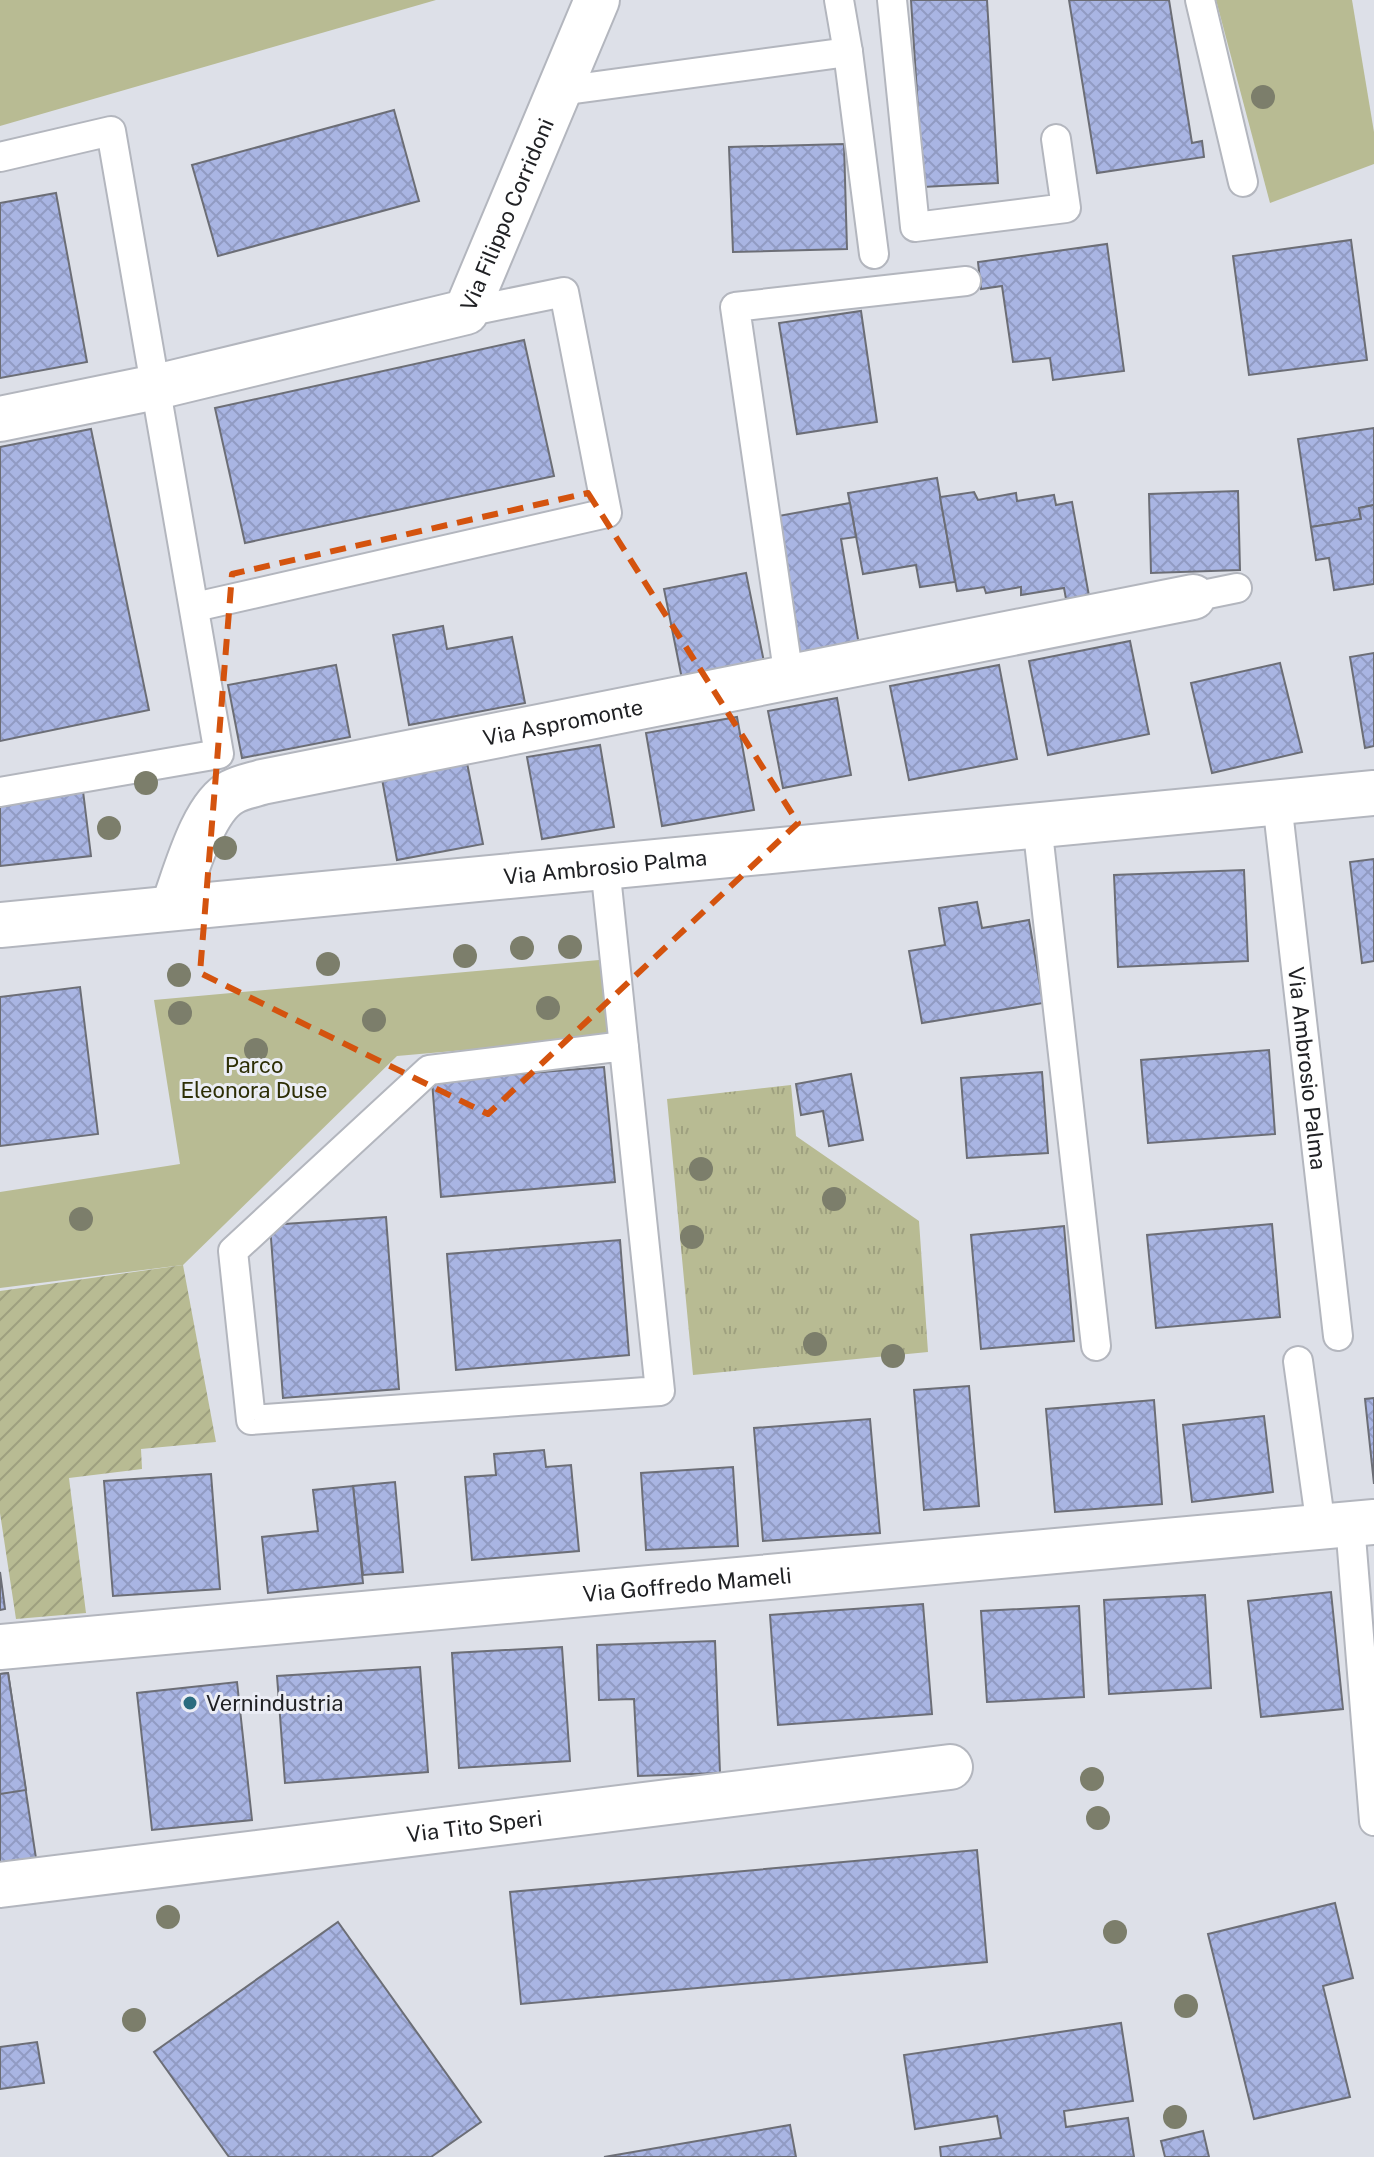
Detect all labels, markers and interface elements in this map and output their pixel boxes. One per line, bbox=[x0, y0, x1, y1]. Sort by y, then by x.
street label: Via Filippo Corridoni bbox=[455, 114, 559, 315]
street label: Via Aspromonte bbox=[481, 694, 645, 751]
street label: Via Ambrosio Palma bbox=[502, 844, 708, 890]
street label: Via Ambrosio Palma bbox=[1283, 965, 1332, 1171]
park label: Parco Eleonora Duse bbox=[181, 1052, 327, 1103]
street label: Via Goffredo Mameli bbox=[582, 1562, 793, 1607]
place label: Vernindustria bbox=[206, 1690, 343, 1716]
marker: Vernindustria bbox=[181, 1694, 199, 1712]
street label: Via Tito Speri bbox=[405, 1805, 544, 1847]

